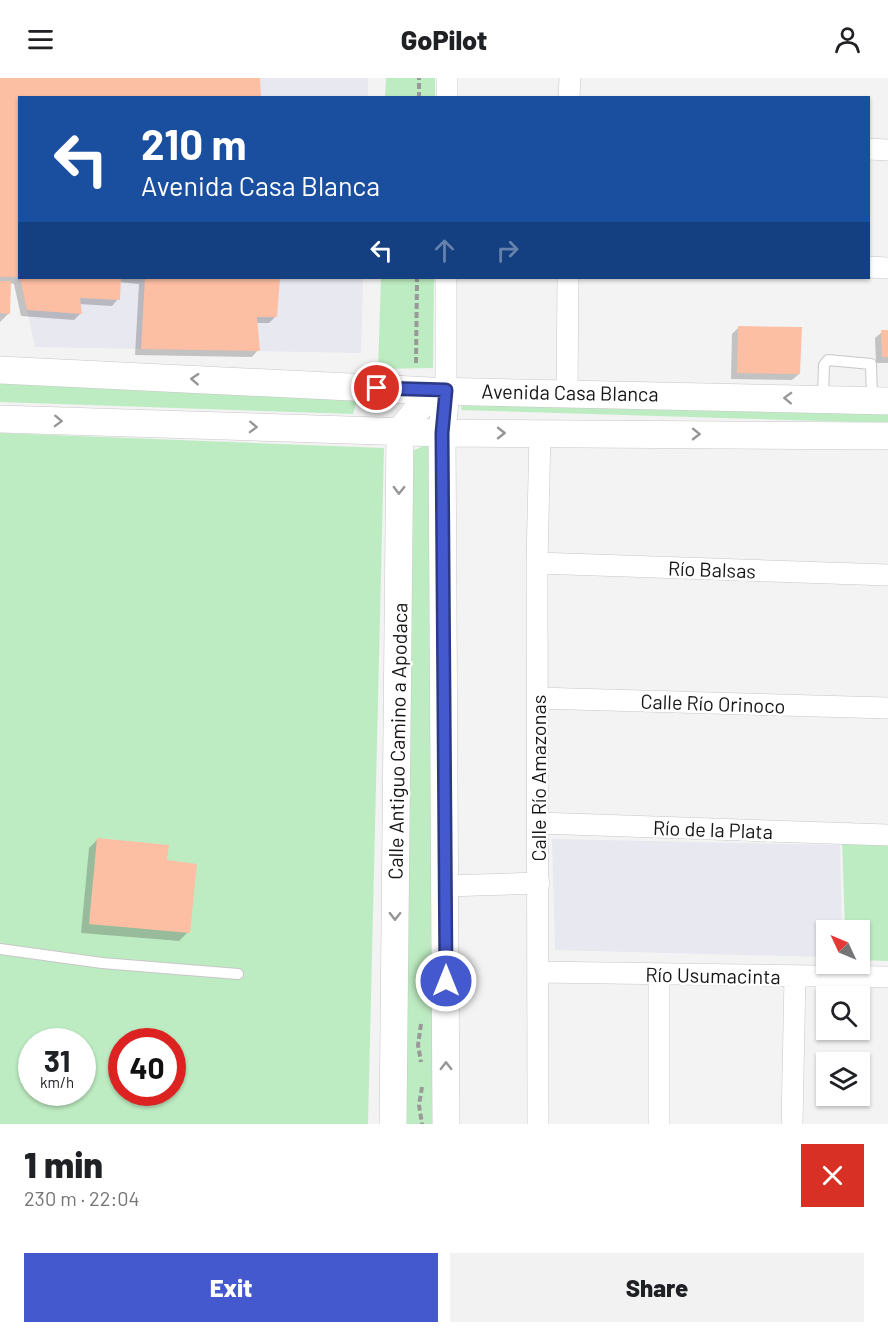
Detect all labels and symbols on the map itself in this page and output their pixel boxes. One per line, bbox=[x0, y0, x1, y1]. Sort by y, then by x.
pin bbox=[351, 362, 402, 413]
one-way arrow bbox=[191, 372, 200, 385]
street label: Avenida Casa Blanca bbox=[481, 378, 659, 406]
one-way arrow bbox=[783, 391, 792, 404]
one-way arrow bbox=[54, 414, 63, 427]
one-way arrow bbox=[249, 420, 258, 433]
one-way arrow bbox=[496, 427, 505, 439]
one-way arrow bbox=[691, 428, 700, 440]
one-way arrow bbox=[393, 485, 405, 494]
street label: Río Balsas bbox=[668, 555, 756, 583]
street label: Calle Antiguo Camino a Apodaca bbox=[383, 602, 411, 880]
street label: Calle Río Orinoco bbox=[640, 688, 786, 718]
street label: Calle Río Amazonas bbox=[526, 695, 550, 861]
street label: Río de la Plata bbox=[653, 815, 773, 843]
one-way arrow bbox=[389, 911, 401, 920]
north arrow bbox=[816, 920, 870, 974]
position arrow bbox=[414, 949, 478, 1013]
street label: Río Usumacinta bbox=[645, 962, 781, 988]
speed limit sign: 40 bbox=[108, 1028, 186, 1106]
one-way arrow bbox=[440, 1061, 452, 1070]

